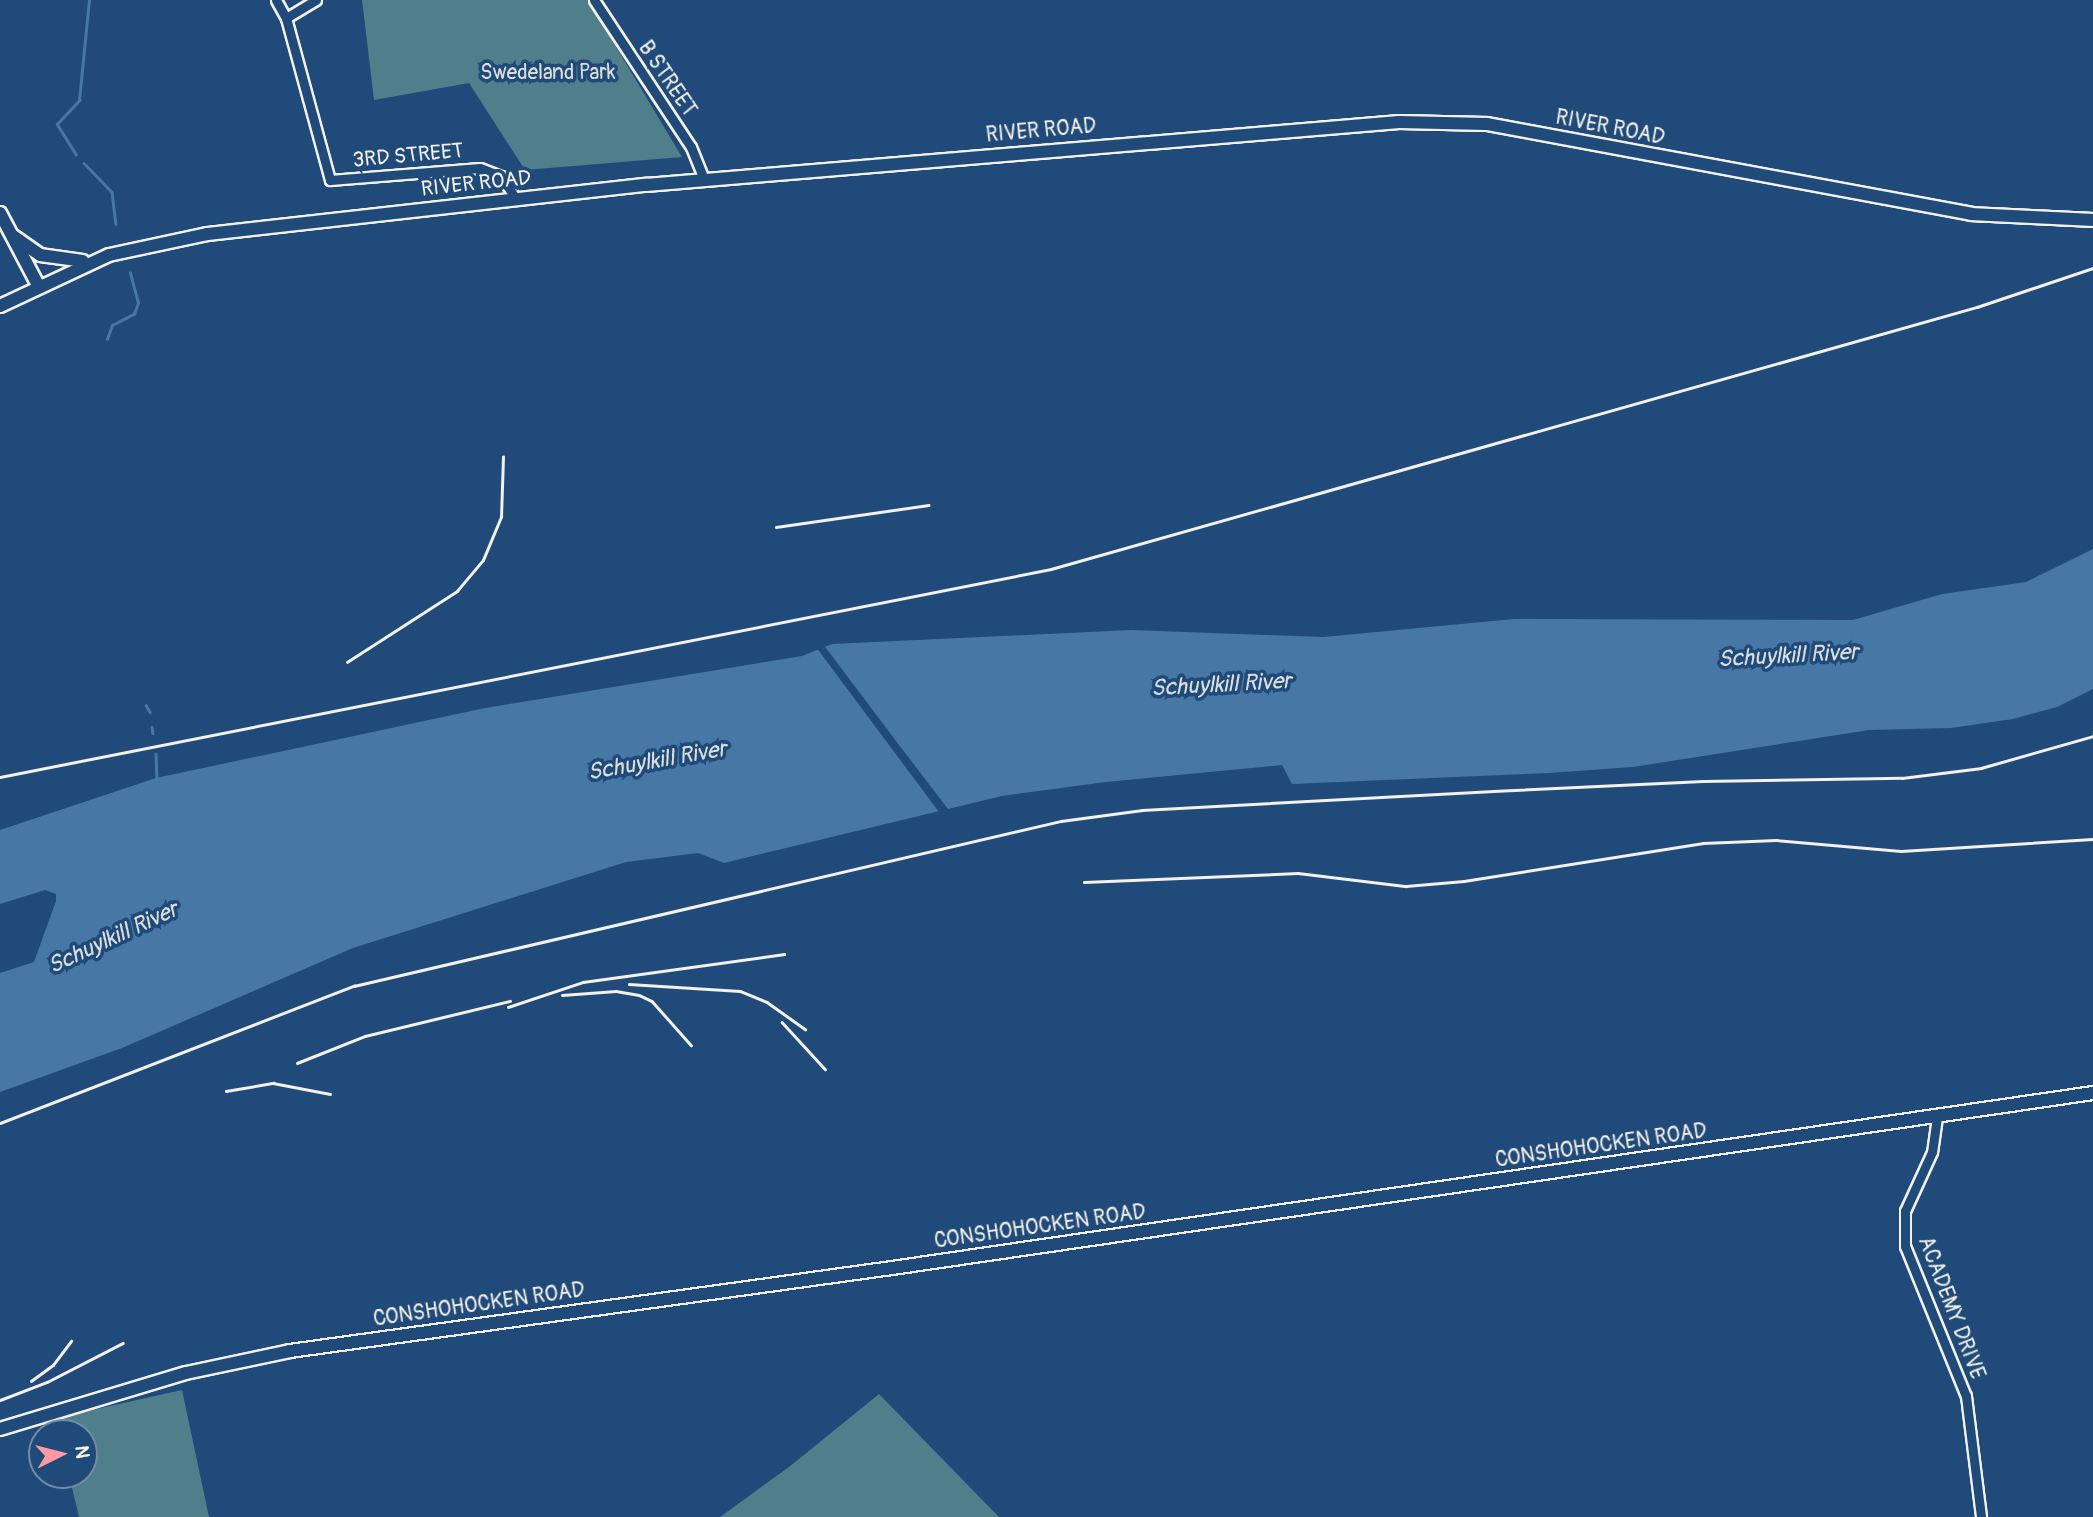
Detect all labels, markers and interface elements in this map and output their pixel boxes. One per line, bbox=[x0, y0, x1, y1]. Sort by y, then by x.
street label: B STREET bbox=[633, 36, 701, 122]
park label: Swedeland Park bbox=[480, 60, 616, 86]
street label: RIVER ROAD bbox=[1553, 105, 1667, 151]
street label: RIVER ROAD bbox=[985, 114, 1097, 148]
street label: 3RD STREET bbox=[352, 139, 464, 173]
street label: RIVER ROAD bbox=[420, 166, 532, 202]
water label: Schuylkill River bbox=[1717, 639, 1859, 673]
water label: Schuylkill River bbox=[1150, 668, 1292, 702]
water label: Schuylkill River bbox=[585, 735, 729, 787]
water label: Schuylkill River bbox=[44, 896, 182, 980]
street label: CONSHOHOCKEN ROAD bbox=[1494, 1119, 1708, 1173]
street label: CONSHOHOCKEN ROAD bbox=[933, 1200, 1147, 1254]
street label: ACADEMY DRIVE bbox=[1912, 1233, 1990, 1383]
street label: CONSHOHOCKEN ROAD bbox=[372, 1278, 586, 1332]
north arrow bbox=[28, 1419, 98, 1489]
text: N bbox=[69, 1444, 95, 1460]

